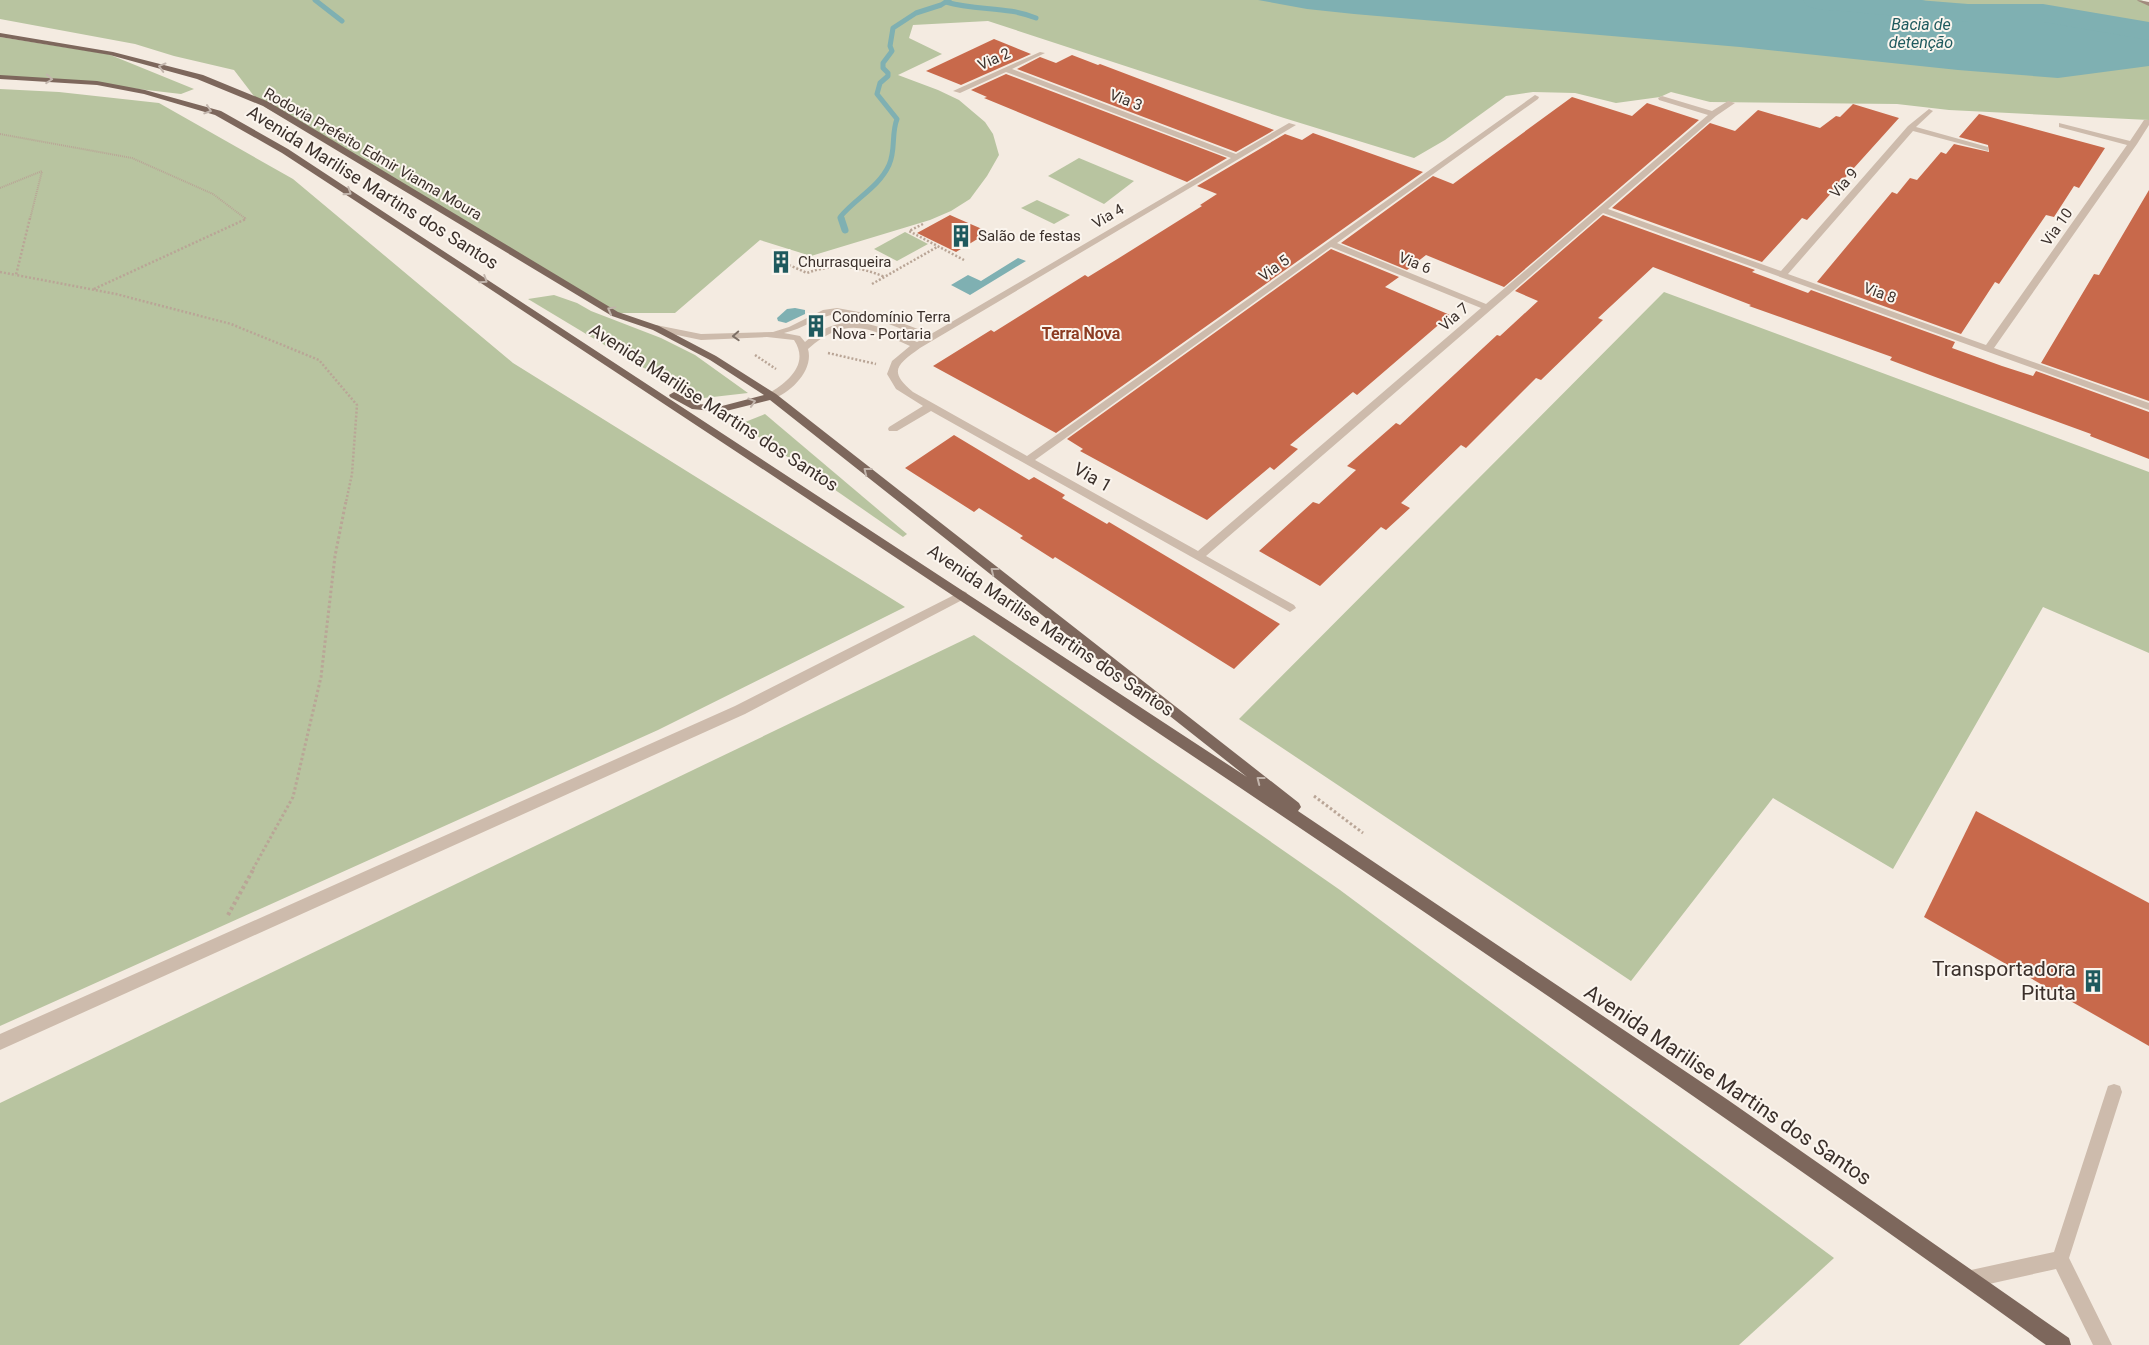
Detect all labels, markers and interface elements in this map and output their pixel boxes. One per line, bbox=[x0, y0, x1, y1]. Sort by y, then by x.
water label: Bacia de detenção bbox=[1889, 15, 1953, 52]
street label: Via 2 bbox=[975, 44, 1013, 74]
one-way arrow bbox=[158, 62, 167, 72]
one-way arrow bbox=[45, 74, 53, 85]
street label: Rodovia Prefeito Edmir Vianna Moura bbox=[261, 84, 485, 224]
street label: Via 3 bbox=[1107, 86, 1145, 114]
street label: Avenida Marilise Martins dos Santos bbox=[244, 101, 502, 273]
one-way arrow bbox=[203, 104, 211, 114]
street label: Via 9 bbox=[1826, 164, 1862, 202]
one-way arrow bbox=[342, 186, 351, 195]
street label: Via 4 bbox=[1089, 200, 1127, 232]
street label: Via 10 bbox=[2038, 205, 2076, 249]
building icon: Salão de festas bbox=[948, 223, 974, 249]
place label: Salão de festas bbox=[978, 227, 1081, 245]
street label: Via 6 bbox=[1396, 248, 1434, 278]
building icon: Churrasqueira bbox=[768, 249, 794, 275]
street label: Via 5 bbox=[1255, 251, 1293, 285]
place label: Churrasqueira bbox=[798, 253, 891, 271]
one-way arrow bbox=[478, 274, 488, 283]
street label: Via 8 bbox=[1861, 279, 1899, 307]
street label: Via 7 bbox=[1435, 299, 1473, 335]
one-way arrow bbox=[607, 307, 616, 317]
place label: Condomínio Terra Nova - Portaria bbox=[832, 308, 951, 343]
building icon: Condomínio Terra Nova - Portaria bbox=[803, 313, 829, 339]
street label: Avenida Marilise Martins dos Santos bbox=[586, 319, 842, 495]
district label: Terra Nova bbox=[1042, 324, 1121, 343]
one-way arrow bbox=[732, 331, 740, 342]
one-way arrow bbox=[747, 397, 756, 407]
street label: Via 1 bbox=[1070, 458, 1116, 496]
one-way arrow bbox=[863, 468, 873, 477]
street label: Avenida Marilise Martins dos Santos bbox=[924, 540, 1178, 720]
one-way arrow bbox=[991, 568, 1000, 577]
one-way arrow bbox=[1257, 778, 1266, 786]
place label: Transportadora Pituta bbox=[1932, 957, 2076, 1005]
building icon: Transportadora Pituta bbox=[2080, 968, 2106, 994]
street label: Avenida Marilise Martins dos Santos bbox=[1580, 980, 1876, 1190]

